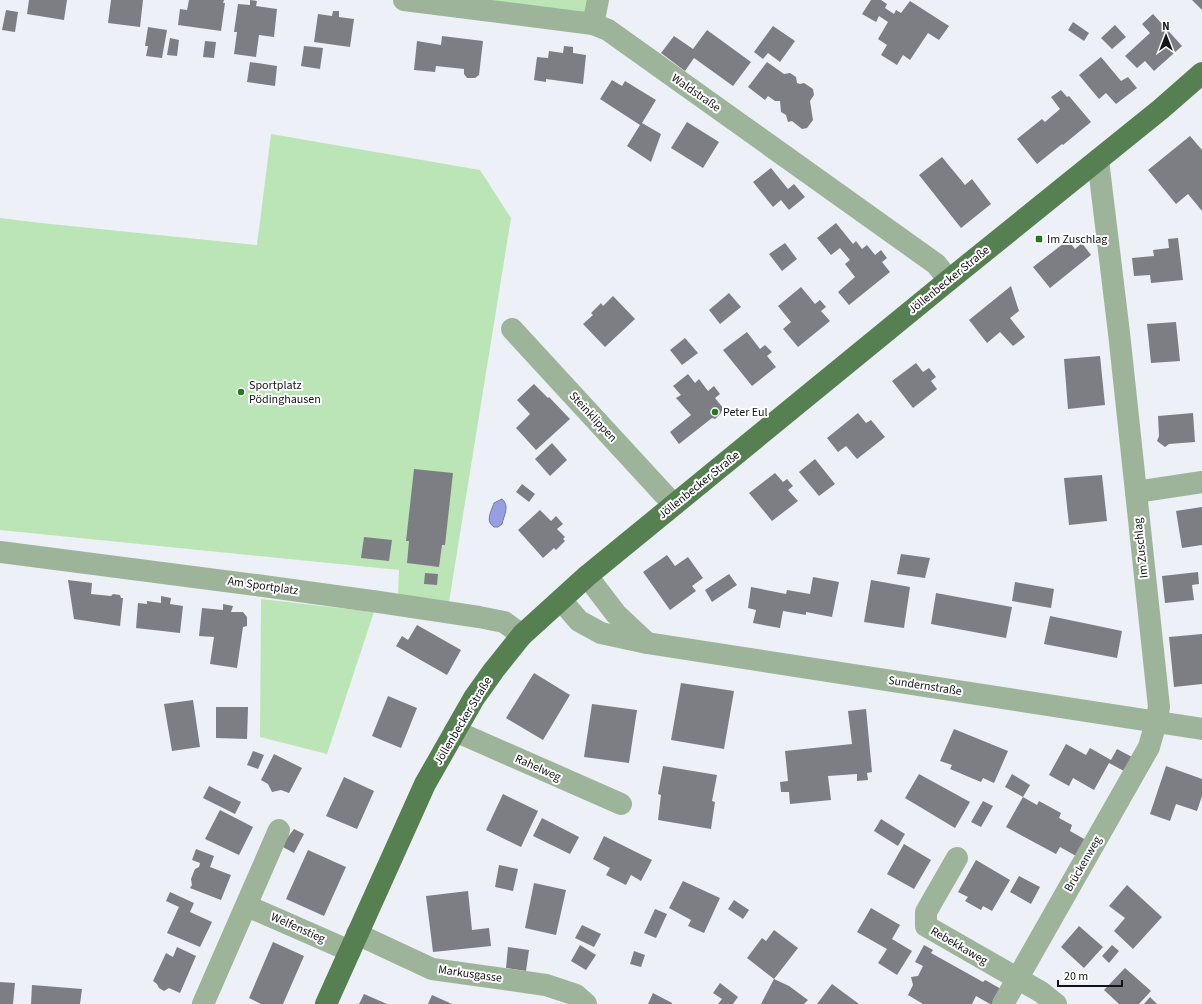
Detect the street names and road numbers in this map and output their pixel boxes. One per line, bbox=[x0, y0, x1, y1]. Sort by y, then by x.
street label: Waldstraße bbox=[668, 70, 724, 116]
street label: Jöllenbecker Straße bbox=[905, 242, 993, 318]
street label: Steinklippen bbox=[565, 388, 621, 446]
street label: Jöllenbecker Straße bbox=[655, 447, 743, 523]
street label: Im Zuschlag bbox=[1129, 517, 1153, 579]
street label: Am Sportplatz bbox=[226, 573, 300, 599]
street label: Sundernstraße bbox=[887, 672, 963, 700]
street label: Jöllenbecker Straße bbox=[430, 674, 496, 768]
street label: Rahelweg bbox=[512, 750, 564, 786]
street label: Brückenweg bbox=[1060, 833, 1106, 895]
street label: Welfenstieg bbox=[268, 908, 328, 948]
street label: Rebekkaweg bbox=[927, 923, 991, 969]
street label: Markusgasse bbox=[437, 961, 503, 987]

